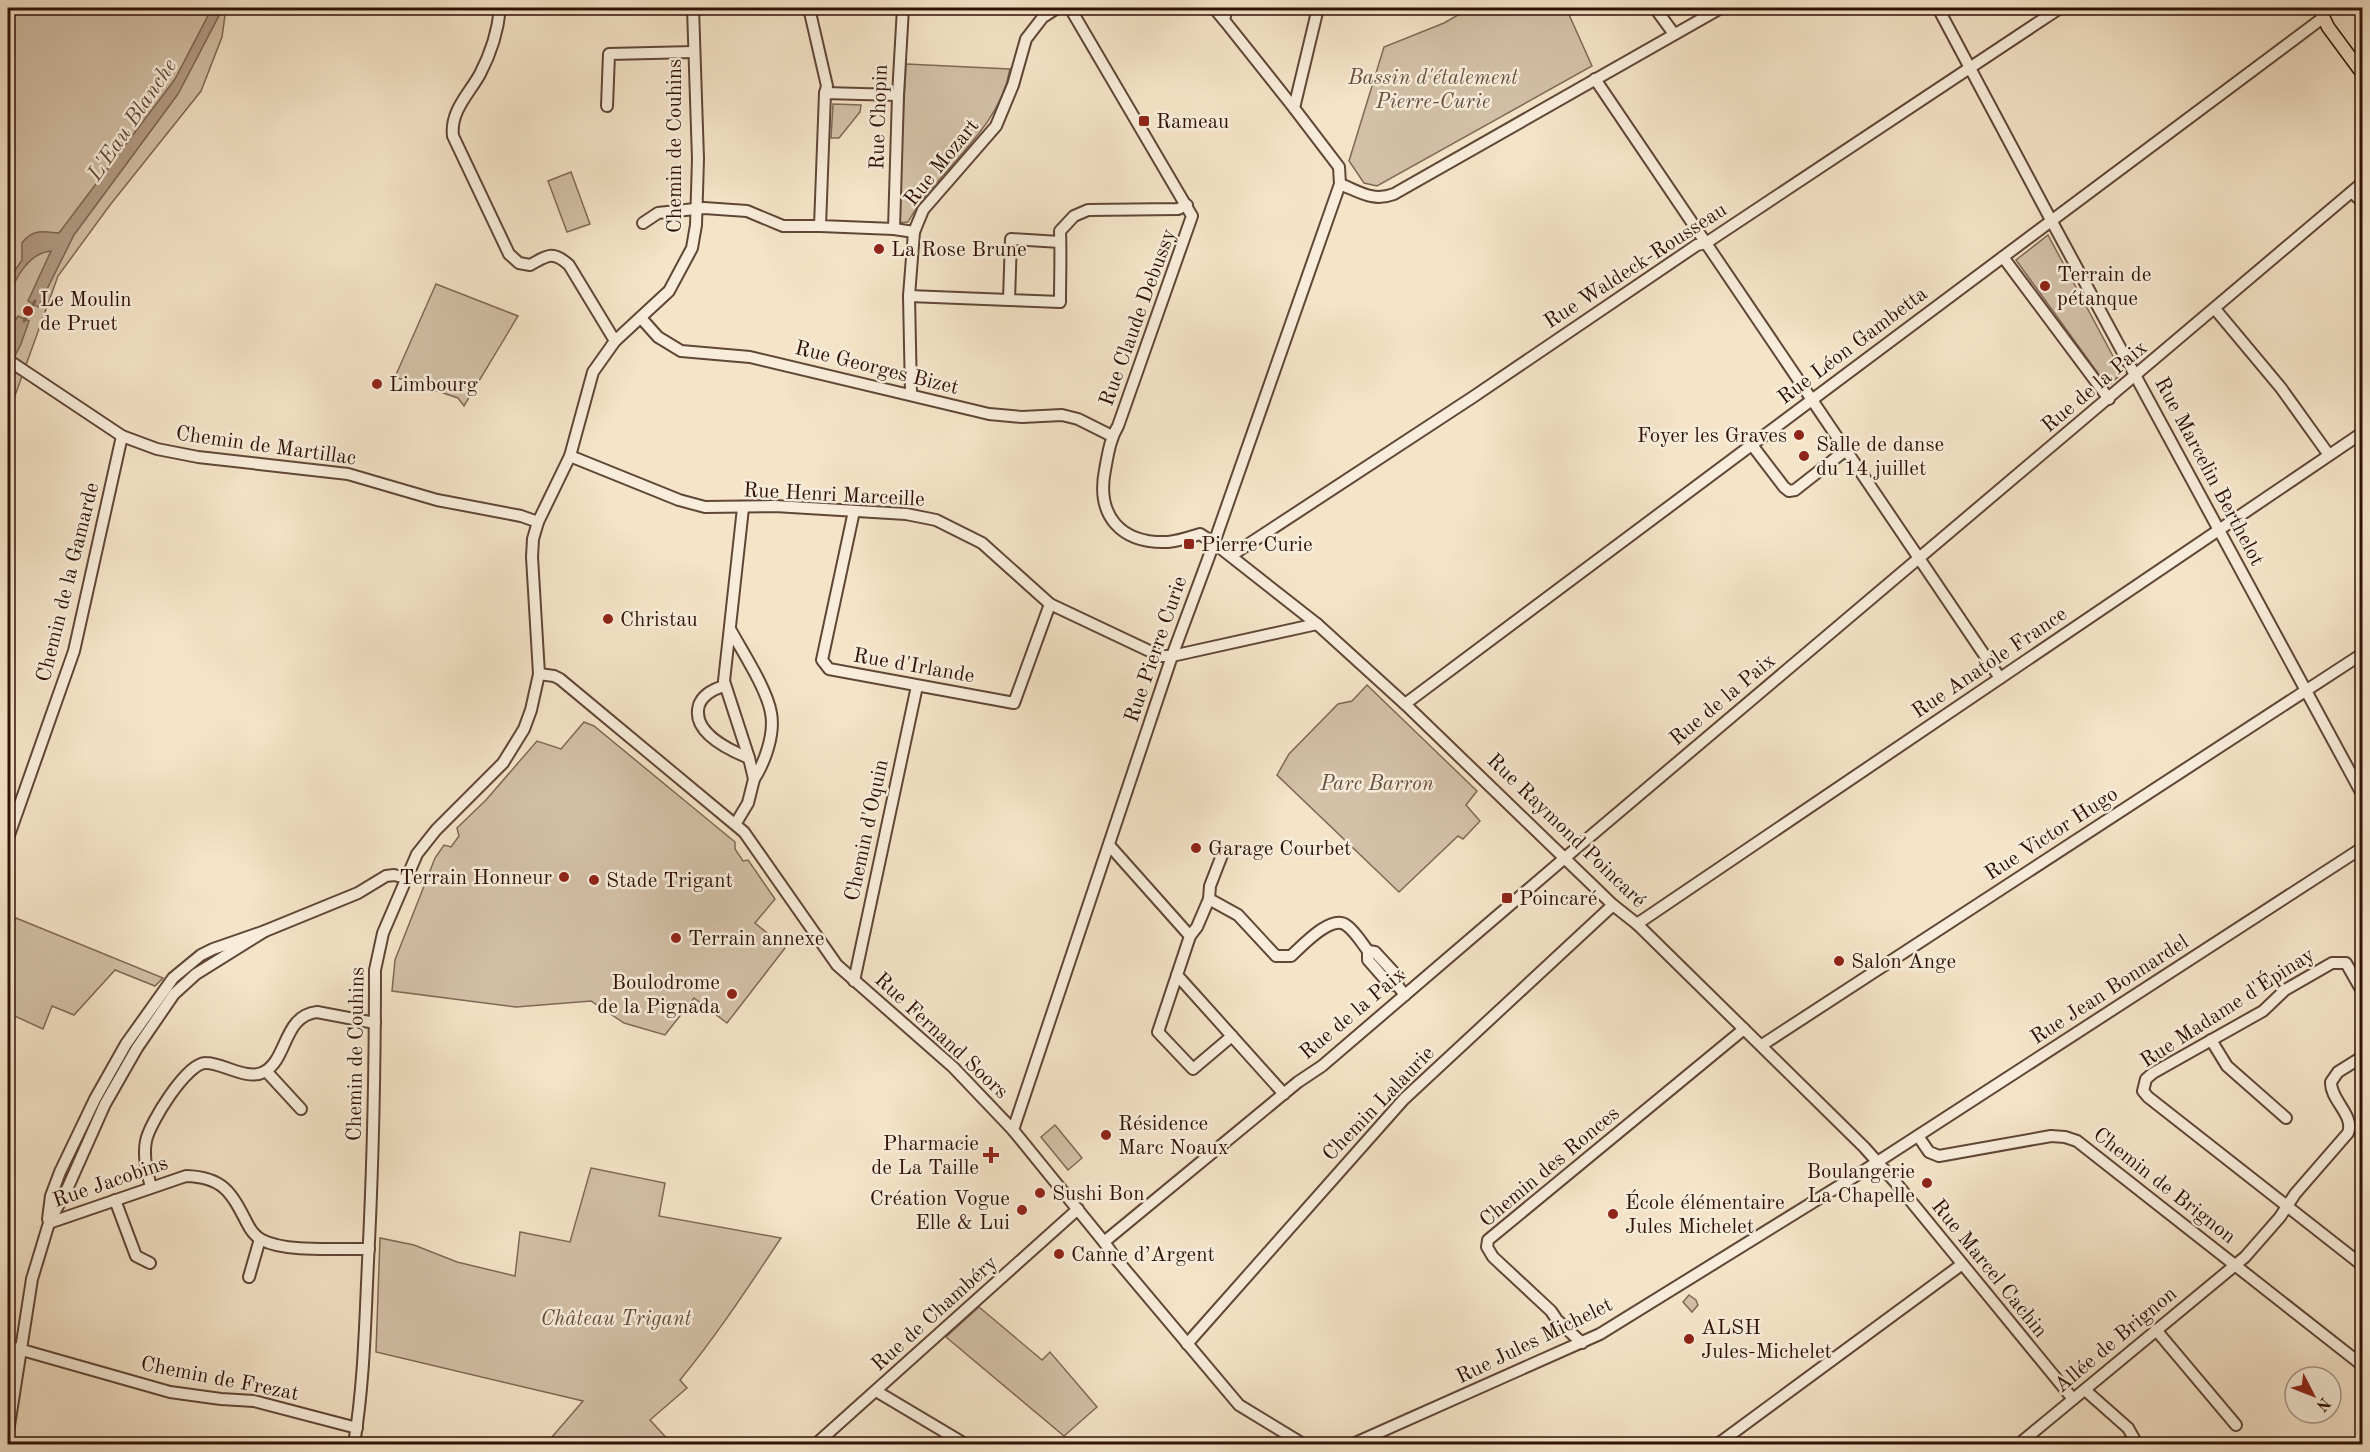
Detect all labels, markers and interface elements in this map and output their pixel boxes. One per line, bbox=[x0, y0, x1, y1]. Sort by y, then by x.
water label: L'Eau Blanche bbox=[83, 55, 181, 186]
street label: Chemin de Couhins bbox=[665, 59, 686, 233]
street label: Rue Chopin bbox=[867, 64, 892, 170]
park label: Bassin d'étalement Pierre-Curie bbox=[1347, 68, 1518, 113]
place label: Rameau bbox=[1156, 112, 1229, 133]
marker: Rameau bbox=[1137, 114, 1151, 128]
street label: Rue Mozart bbox=[901, 115, 983, 211]
street label: Rue Waldeck-Rousseau bbox=[1541, 199, 1731, 333]
street label: Rue Claude Debussy bbox=[1097, 226, 1180, 409]
place label: La Rose Brune bbox=[891, 240, 1027, 261]
marker: La Rose Brune bbox=[872, 242, 886, 256]
place label: Terrain de pétanque bbox=[2057, 265, 2151, 310]
marker: Terrain de pétanque bbox=[2038, 279, 2052, 293]
street label: Rue Léon Gambetta bbox=[1774, 283, 1931, 409]
place label: Le Moulin de Pruet bbox=[40, 290, 132, 335]
marker: Le Moulin de Pruet bbox=[21, 304, 35, 318]
street label: Rue de la Paix bbox=[2038, 337, 2152, 437]
street label: Rue Georges Bizet bbox=[793, 338, 961, 399]
street label: Rue Marcelin Berthelot bbox=[2150, 374, 2267, 570]
place label: Limbourg bbox=[389, 375, 478, 396]
marker: Limbourg bbox=[370, 377, 384, 391]
street label: Chemin de Martillac bbox=[174, 423, 357, 470]
place label: Foyer les Graves bbox=[1637, 426, 1787, 447]
marker: Foyer les Graves bbox=[1792, 428, 1806, 442]
place label: Salle de danse du 14 juillet bbox=[1816, 435, 1944, 480]
marker: Salle de danse du 14 juillet bbox=[1797, 449, 1811, 463]
street label: Chemin de la Gamarde bbox=[33, 480, 103, 684]
street label: Rue Henri Marceille bbox=[743, 480, 925, 511]
place label: Pierre Curie bbox=[1201, 535, 1313, 556]
marker: Pierre Curie bbox=[1182, 537, 1196, 551]
street label: Rue Pierre Curie bbox=[1122, 574, 1191, 725]
street label: Rue Anatole France bbox=[1909, 604, 2071, 723]
place label: Christau bbox=[620, 610, 698, 631]
marker: Christau bbox=[601, 612, 615, 626]
street label: Rue d'Irlande bbox=[852, 645, 976, 687]
street label: Rue de la Paix bbox=[1666, 650, 1780, 750]
street label: Rue Raymond Poincaré bbox=[1482, 747, 1652, 913]
street label: Chemin d'Oquin bbox=[842, 758, 893, 903]
park label: Parc Barron bbox=[1319, 774, 1434, 795]
street label: Rue Victor Hugo bbox=[1982, 784, 2122, 885]
place label: Garage Courbet bbox=[1208, 839, 1351, 860]
marker: Garage Courbet bbox=[1189, 841, 1203, 855]
place label: Terrain Honneur bbox=[399, 868, 552, 889]
marker: Terrain Honneur bbox=[557, 870, 571, 884]
place label: Stade Trigant bbox=[606, 871, 733, 892]
marker: Stade Trigant bbox=[587, 873, 601, 887]
place label: Poincaré bbox=[1519, 885, 1597, 911]
marker: Poincaré bbox=[1500, 891, 1514, 905]
place label: Terrain annexe bbox=[688, 929, 825, 950]
marker: Terrain annexe bbox=[669, 931, 683, 945]
street label: Rue Jean Bonnardel bbox=[2027, 931, 2193, 1049]
street label: Rue Madame d'Épinay bbox=[2135, 941, 2319, 1072]
place label: Salon Ange bbox=[1851, 952, 1956, 973]
marker: Salon Ange bbox=[1832, 954, 1846, 968]
street label: Rue de la Paix bbox=[1296, 964, 1410, 1064]
street label: Chemin de Couhins bbox=[344, 967, 369, 1141]
street label: Rue Fernand Soors bbox=[870, 969, 1012, 1103]
place label: Boulodrome de la Pignada bbox=[597, 973, 720, 1018]
marker: Boulodrome de la Pignada bbox=[725, 987, 739, 1001]
street label: Chemin Lalaurie bbox=[1319, 1043, 1439, 1165]
street label: Chemin des Ronces bbox=[1476, 1103, 1624, 1231]
place label: Résidence Marc Noaux bbox=[1118, 1114, 1229, 1159]
street label: Chemin de Brignon bbox=[2089, 1124, 2239, 1248]
marker: Résidence Marc Noaux bbox=[1099, 1128, 1113, 1142]
place label: Pharmacie de La Taille bbox=[871, 1134, 979, 1179]
marker: Pharmacie de La Taille bbox=[984, 1148, 998, 1162]
street label: Rue Jacobins bbox=[50, 1153, 171, 1212]
place label: Boulangerie La Chapelle bbox=[1807, 1162, 1915, 1207]
marker: Boulangerie La Chapelle bbox=[1920, 1176, 1934, 1190]
place label: Sushi Bon bbox=[1052, 1184, 1145, 1205]
marker: Sushi Bon bbox=[1033, 1186, 1047, 1200]
place label: Création Vogue Elle & Lui bbox=[870, 1189, 1010, 1234]
place label: École élémentaire Jules Michelet bbox=[1625, 1189, 1785, 1238]
street label: Rue Marcel Cachin bbox=[1927, 1196, 2051, 1342]
marker: Création Vogue Elle & Lui bbox=[1015, 1203, 1029, 1217]
marker: École élémentaire Jules Michelet bbox=[1606, 1207, 1620, 1221]
place label: Canne d’Argent bbox=[1071, 1245, 1215, 1266]
marker: Canne d’Argent bbox=[1052, 1247, 1066, 1261]
street label: Rue de Chambéry bbox=[868, 1252, 1002, 1376]
street label: Allée de Brignon bbox=[2051, 1283, 2181, 1397]
street label: Rue Jules Michelet bbox=[1453, 1294, 1616, 1388]
park label: Château Trigant bbox=[540, 1309, 692, 1330]
place label: ALSH Jules-Michelet bbox=[1701, 1318, 1832, 1363]
marker: ALSH Jules-Michelet bbox=[1682, 1332, 1696, 1346]
street label: Chemin de Frezat bbox=[139, 1354, 301, 1405]
north arrow bbox=[2283, 1365, 2343, 1425]
text: N bbox=[2312, 1394, 2333, 1414]

